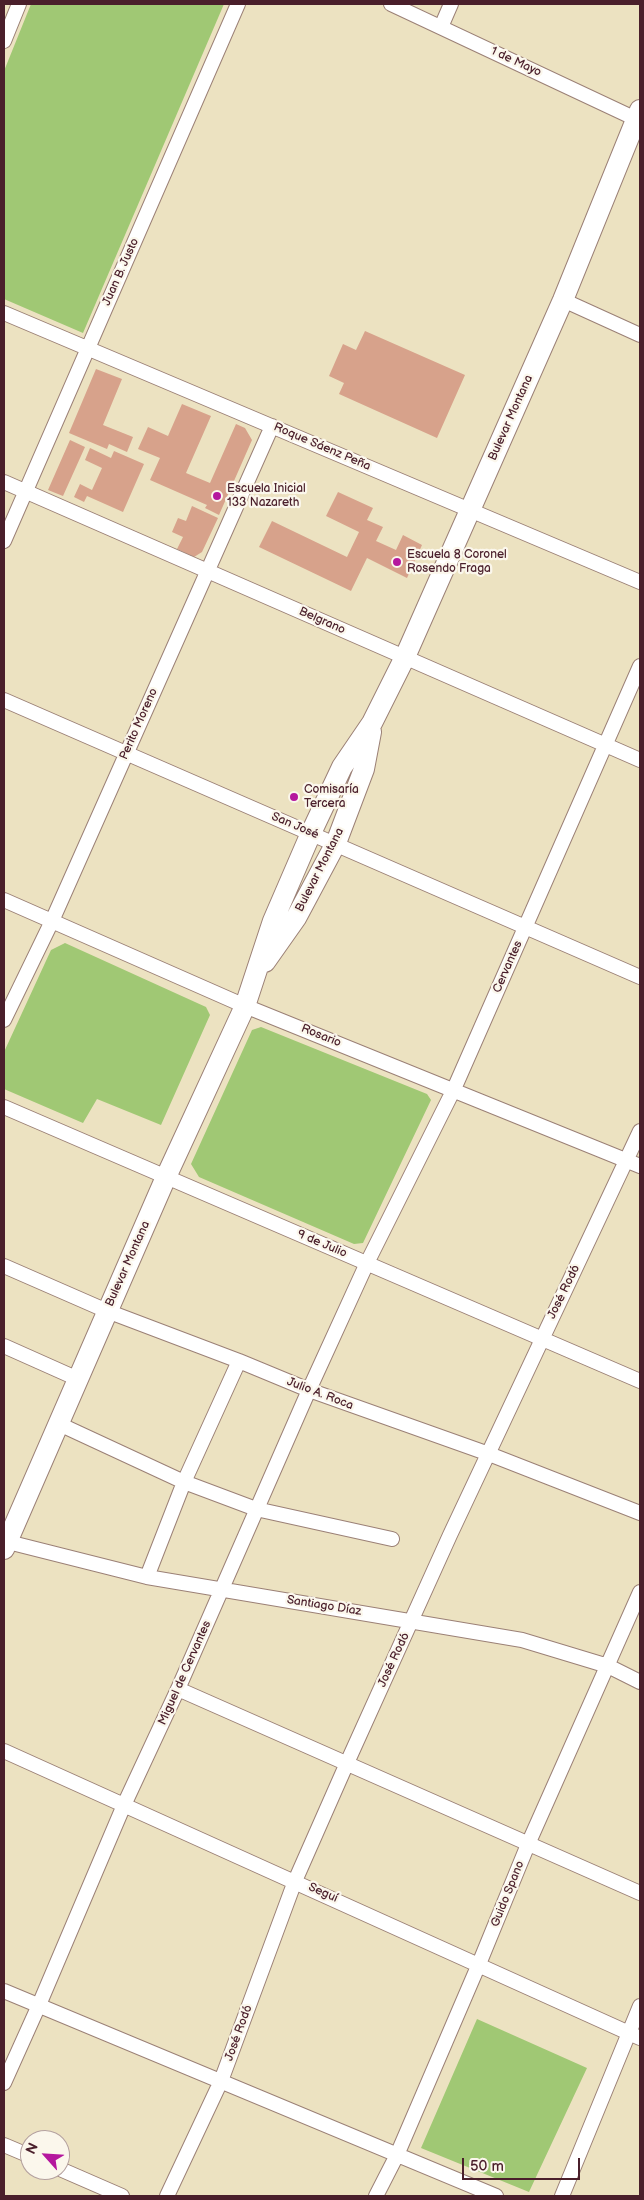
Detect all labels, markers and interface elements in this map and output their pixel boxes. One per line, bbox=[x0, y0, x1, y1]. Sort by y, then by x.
street label: 1 de Mayo bbox=[488, 44, 544, 80]
street label: Juan B. Justo bbox=[100, 236, 142, 308]
street label: Bulevar Montana bbox=[486, 373, 536, 463]
street label: Roque Sáenz Peña bbox=[271, 420, 373, 474]
place label: Escuela Inicial 133 Nazareth bbox=[227, 482, 306, 510]
marker: Escuela Inicial 133 Nazareth bbox=[211, 490, 223, 502]
place label: Escuela 8 Coronel Rosendo Fraga bbox=[407, 548, 507, 576]
marker: Escuela 8 Coronel Rosendo Fraga bbox=[391, 556, 403, 568]
street label: Belgrano bbox=[297, 604, 347, 638]
street label: Perito Moreno bbox=[117, 686, 161, 762]
place label: Comisaría Tercera bbox=[304, 783, 359, 811]
marker: Comisaría Tercera bbox=[288, 791, 300, 803]
street label: San José bbox=[269, 810, 321, 842]
street label: Bulevar Montana bbox=[293, 826, 347, 914]
street label: Cervantes bbox=[490, 939, 526, 995]
street label: Rosario bbox=[299, 1021, 343, 1051]
street label: Bulevar Montana bbox=[103, 1219, 153, 1309]
street label: 9 de Julio bbox=[295, 1227, 349, 1261]
street label: José Rodó bbox=[545, 1263, 583, 1321]
street label: Julio A. Roca bbox=[285, 1375, 355, 1413]
street label: Santiago Díaz bbox=[286, 1593, 362, 1619]
street label: Miguel de Cervantes bbox=[156, 1619, 214, 1727]
street label: José Rodó bbox=[375, 1631, 413, 1689]
street label: Guido Spano bbox=[488, 1859, 528, 1929]
street label: Seguí bbox=[306, 1880, 340, 1906]
street label: José Rodó bbox=[222, 2003, 256, 2063]
north arrow bbox=[20, 2130, 70, 2180]
text: N bbox=[22, 2140, 42, 2157]
scale bar bbox=[464, 2148, 582, 2180]
text: 50 m bbox=[470, 2157, 504, 2176]

